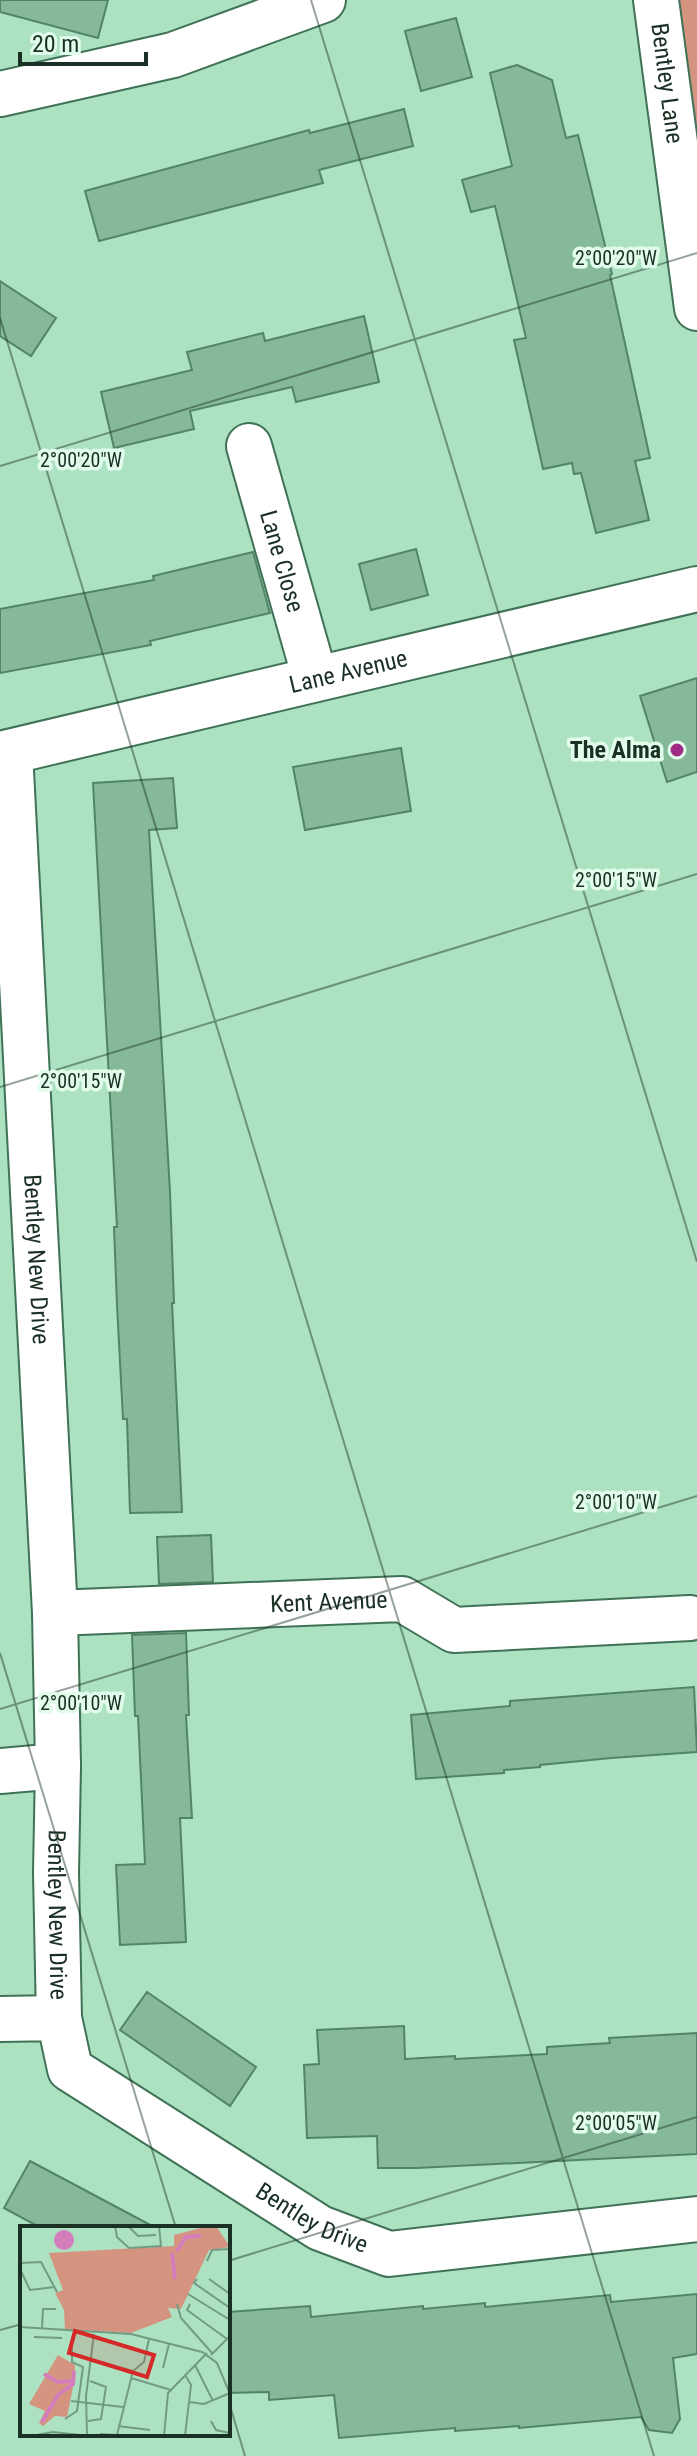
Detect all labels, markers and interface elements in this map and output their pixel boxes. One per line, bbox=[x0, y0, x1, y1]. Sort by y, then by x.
scale bar bbox=[20, 16, 146, 66]
street label: Bentley Lane bbox=[645, 21, 689, 145]
text: 20 m bbox=[32, 30, 79, 58]
text: 2°00'20"W bbox=[575, 246, 657, 270]
text: 2°00'20"W bbox=[40, 448, 122, 472]
street label: Lane Close bbox=[254, 507, 310, 616]
street label: Lane Avenue bbox=[287, 644, 410, 699]
place label: The Alma bbox=[570, 736, 661, 764]
marker: The Alma bbox=[668, 741, 686, 759]
text: 2°00'15"W bbox=[575, 868, 657, 892]
text: 2°00'15"W bbox=[40, 1069, 122, 1093]
street label: Bentley New Drive bbox=[18, 1173, 55, 1345]
text: 2°00'10"W bbox=[575, 1490, 657, 1514]
street label: Kent Avenue bbox=[270, 1586, 388, 1618]
text: 2°00'10"W bbox=[40, 1691, 122, 1715]
street label: Bentley New Drive bbox=[42, 1829, 73, 2000]
text: 2°00'05"W bbox=[575, 2111, 657, 2135]
street label: Bentley Drive bbox=[251, 2177, 372, 2259]
inset map bbox=[20, 2226, 230, 2436]

